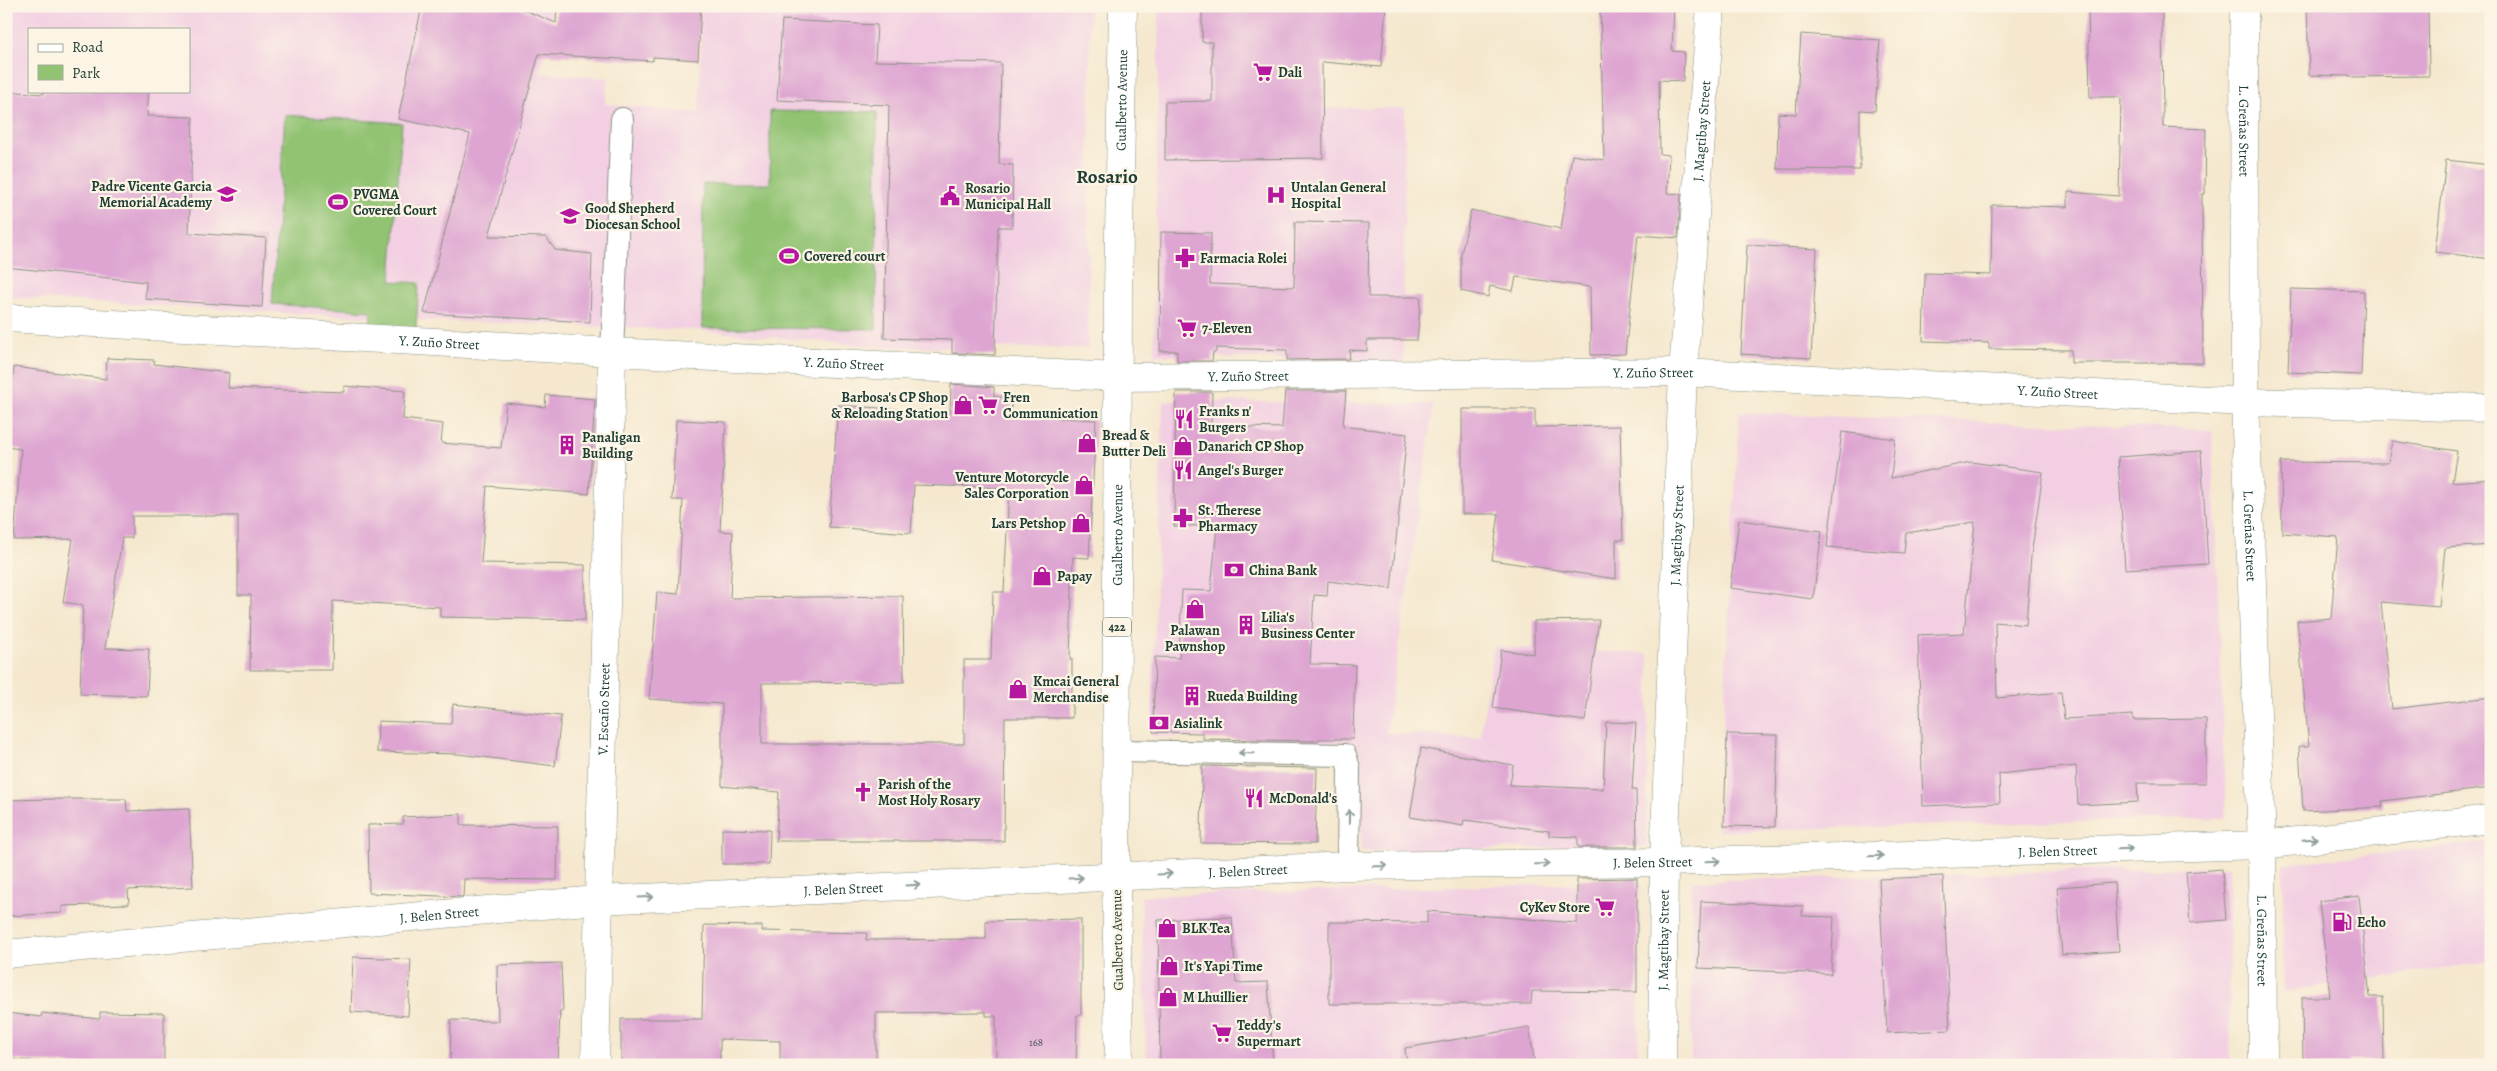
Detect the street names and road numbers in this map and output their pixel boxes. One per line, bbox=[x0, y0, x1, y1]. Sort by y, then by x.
street label: Gualberto Avenue bbox=[1111, 49, 1132, 151]
street label: J. Magtibay Street bbox=[1689, 80, 1715, 182]
street label: L. Greñas Street bbox=[2234, 85, 2253, 177]
street label: Y. Zuño Street bbox=[397, 331, 480, 355]
street label: Y. Zuño Street bbox=[802, 352, 885, 375]
street label: Y. Zuño Street bbox=[1612, 363, 1695, 383]
street label: Y. Zuño Street bbox=[1207, 366, 1289, 386]
street label: Y. Zuño Street bbox=[2016, 381, 2099, 404]
street label: Gualberto Avenue bbox=[1108, 484, 1127, 586]
street label: J. Magtibay Street bbox=[1666, 484, 1689, 586]
street label: L. Greñas Street bbox=[2238, 490, 2261, 583]
road number: 422 bbox=[1103, 618, 1131, 636]
street label: V. Escaño Street bbox=[593, 662, 615, 756]
street label: J. Belen Street bbox=[2018, 841, 2098, 862]
street label: J. Belen Street bbox=[1613, 852, 1693, 873]
street label: J. Belen Street bbox=[1208, 860, 1288, 882]
street label: J. Belen Street bbox=[803, 878, 884, 901]
street label: Gualberto Avenue bbox=[1107, 889, 1128, 991]
street label: J. Magtibay Street bbox=[1654, 889, 1674, 991]
street label: L. Greñas Street bbox=[2252, 895, 2272, 987]
street label: J. Belen Street bbox=[399, 902, 480, 928]

